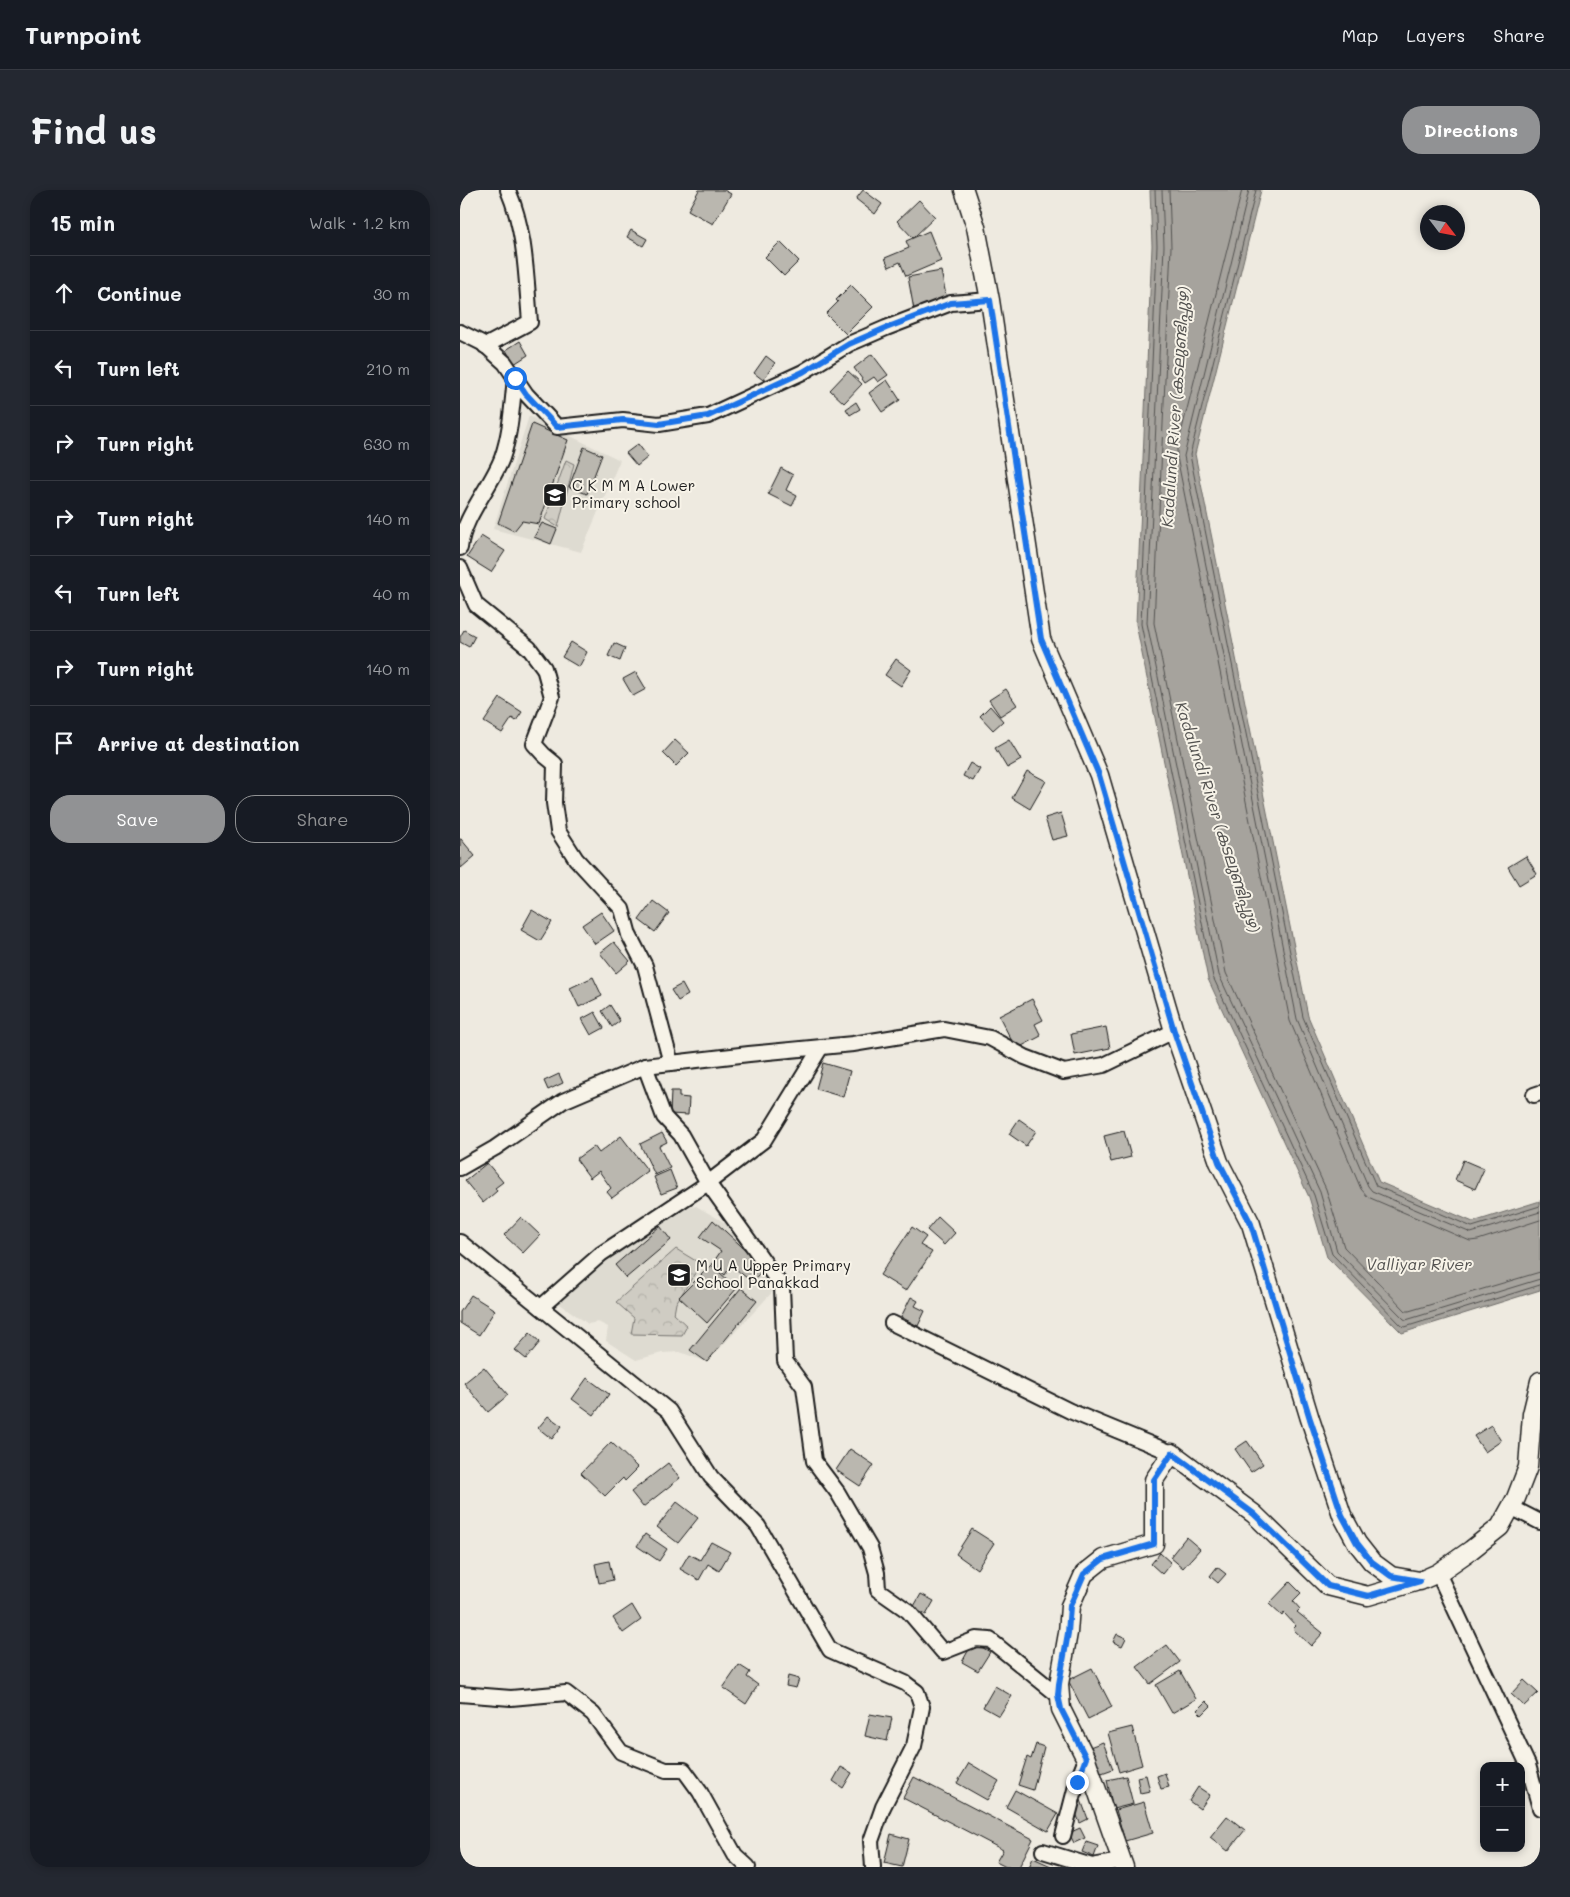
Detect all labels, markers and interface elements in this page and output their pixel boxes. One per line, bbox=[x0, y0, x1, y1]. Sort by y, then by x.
text: Turnpoint bbox=[25, 19, 141, 50]
text: Map bbox=[1342, 23, 1378, 47]
text: Layers bbox=[1406, 23, 1465, 47]
text: Share bbox=[1493, 23, 1545, 47]
button: Directions bbox=[1402, 106, 1540, 154]
text: Find us bbox=[30, 107, 157, 153]
north arrow bbox=[1420, 205, 1465, 250]
text: 15 min bbox=[50, 209, 115, 236]
text: Walk · 1.2 km bbox=[309, 212, 410, 233]
icon: ahead bbox=[50, 279, 78, 307]
text: Continue bbox=[97, 281, 182, 306]
text: 30 m bbox=[373, 283, 410, 304]
water label: Kadalundi River (കടലുണ്ടിപ്പുഴ) bbox=[1156, 285, 1195, 528]
icon: left bbox=[50, 354, 78, 382]
text: Turn left bbox=[97, 356, 180, 381]
text: 210 m bbox=[366, 358, 410, 379]
route start bbox=[504, 367, 527, 390]
icon: right bbox=[50, 429, 78, 457]
text: Turn right bbox=[97, 431, 194, 456]
text: 630 m bbox=[363, 433, 410, 454]
place label: C K M M A Lower Primary school bbox=[572, 475, 695, 512]
school or university icon: C K M M A Lower Primary school bbox=[542, 482, 568, 508]
icon: right bbox=[50, 504, 78, 532]
text: Turn right bbox=[97, 506, 194, 531]
text: 140 m bbox=[366, 508, 410, 529]
icon: left bbox=[50, 579, 78, 607]
text: Turn left bbox=[97, 581, 180, 606]
text: 40 m bbox=[373, 583, 410, 604]
icon: right bbox=[50, 654, 78, 682]
text: Turn right bbox=[97, 656, 194, 681]
text: 140 m bbox=[366, 658, 410, 679]
water label: Kadalundi River (കടലുണ്ടിപ്പുഴ) bbox=[1169, 699, 1266, 936]
icon: arrive bbox=[50, 729, 78, 757]
text: Arrive at destination bbox=[97, 731, 300, 756]
button: Save bbox=[50, 795, 225, 843]
button: Share bbox=[235, 795, 410, 843]
water label: Valliyar River bbox=[1366, 1253, 1472, 1274]
place label: M U A Upper Primary School Panakkad bbox=[696, 1255, 851, 1292]
school or university icon: M U A Upper Primary School Panakkad bbox=[666, 1262, 692, 1288]
map controls bbox=[1480, 1762, 1525, 1852]
button: + bbox=[1480, 1762, 1525, 1807]
route end bbox=[1066, 1771, 1089, 1794]
button: − bbox=[1480, 1807, 1525, 1852]

